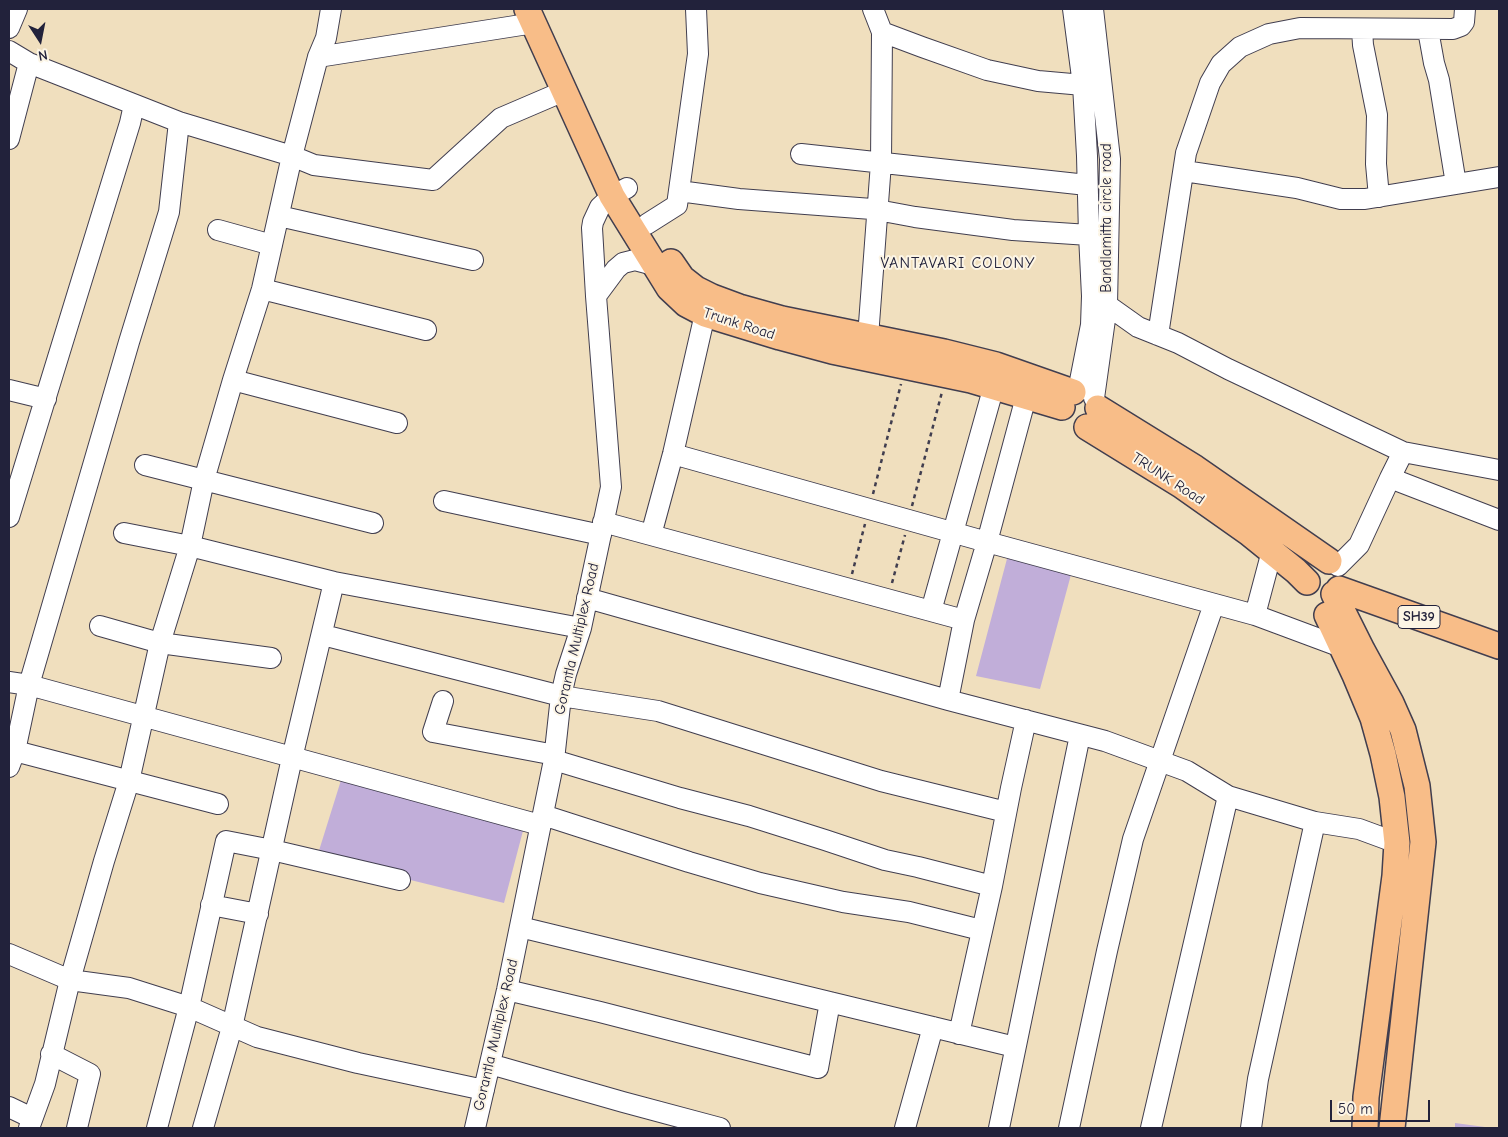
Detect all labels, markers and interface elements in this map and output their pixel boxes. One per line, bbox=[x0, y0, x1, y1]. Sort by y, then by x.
north arrow bbox=[15, 15, 65, 65]
text: N bbox=[37, 46, 49, 64]
street label: Bandlamitta circle road bbox=[1098, 143, 1116, 293]
district label: VANTAVARI COLONY bbox=[879, 253, 1037, 273]
street label: Trunk Road bbox=[701, 304, 777, 344]
street label: TRUNK Road bbox=[1128, 449, 1208, 509]
street label: Gorantla Multiplex Road bbox=[551, 561, 603, 717]
road number: SH39 bbox=[1398, 606, 1440, 628]
street label: Gorantla Multiplex Road bbox=[470, 957, 522, 1113]
scale bar bbox=[1333, 1090, 1433, 1122]
text: 50 m bbox=[1338, 1100, 1373, 1118]

